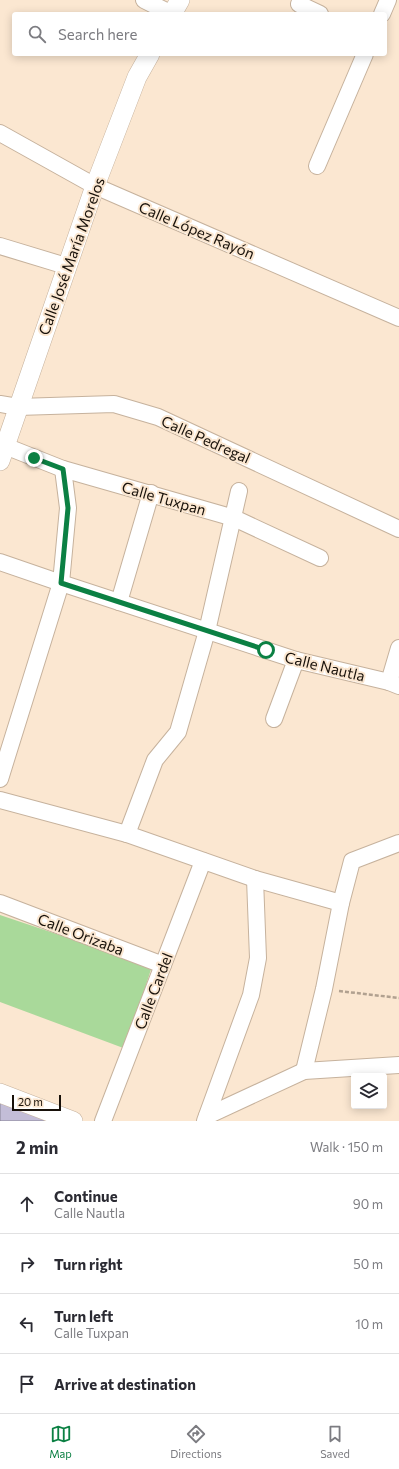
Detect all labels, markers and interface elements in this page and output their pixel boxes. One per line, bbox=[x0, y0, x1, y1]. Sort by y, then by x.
search box bbox=[12, 12, 387, 56]
icon: search bbox=[26, 23, 48, 45]
text: Search here bbox=[58, 25, 137, 43]
street label: Calle José María Morelos bbox=[34, 175, 108, 337]
street label: Calle López Rayón bbox=[136, 198, 258, 262]
street label: Calle Pedregal bbox=[159, 411, 253, 467]
route end bbox=[25, 449, 43, 467]
street label: Calle Tuxpan bbox=[120, 477, 208, 519]
route start bbox=[257, 641, 275, 659]
street label: Calle Nautla bbox=[283, 647, 367, 685]
street label: Calle Orizaba bbox=[35, 909, 127, 959]
street label: Calle Cardel bbox=[130, 950, 176, 1032]
map controls bbox=[351, 1073, 387, 1109]
button: layers bbox=[351, 1073, 387, 1109]
scale bar bbox=[12, 1093, 61, 1112]
text: 20 m bbox=[18, 1095, 43, 1108]
text: 2 min bbox=[16, 1137, 58, 1158]
text: Walk · 150 m bbox=[310, 1139, 383, 1155]
text: Continue bbox=[54, 1187, 118, 1205]
icon: ahead bbox=[16, 1193, 38, 1215]
text: 90 m bbox=[353, 1196, 383, 1212]
text: Calle Nautla bbox=[54, 1205, 125, 1221]
icon: right bbox=[16, 1253, 38, 1275]
text: Turn right bbox=[54, 1255, 123, 1273]
text: 50 m bbox=[353, 1256, 383, 1272]
text: Turn left bbox=[54, 1307, 113, 1325]
icon: left bbox=[16, 1313, 38, 1335]
text: 10 m bbox=[355, 1316, 383, 1332]
text: Calle Tuxpan bbox=[54, 1325, 129, 1341]
icon: arrive bbox=[16, 1373, 38, 1395]
text: Arrive at destination bbox=[54, 1375, 196, 1393]
tab: Map bbox=[49, 1423, 72, 1460]
tab: Directions bbox=[170, 1423, 222, 1460]
tab: Saved bbox=[320, 1423, 350, 1460]

